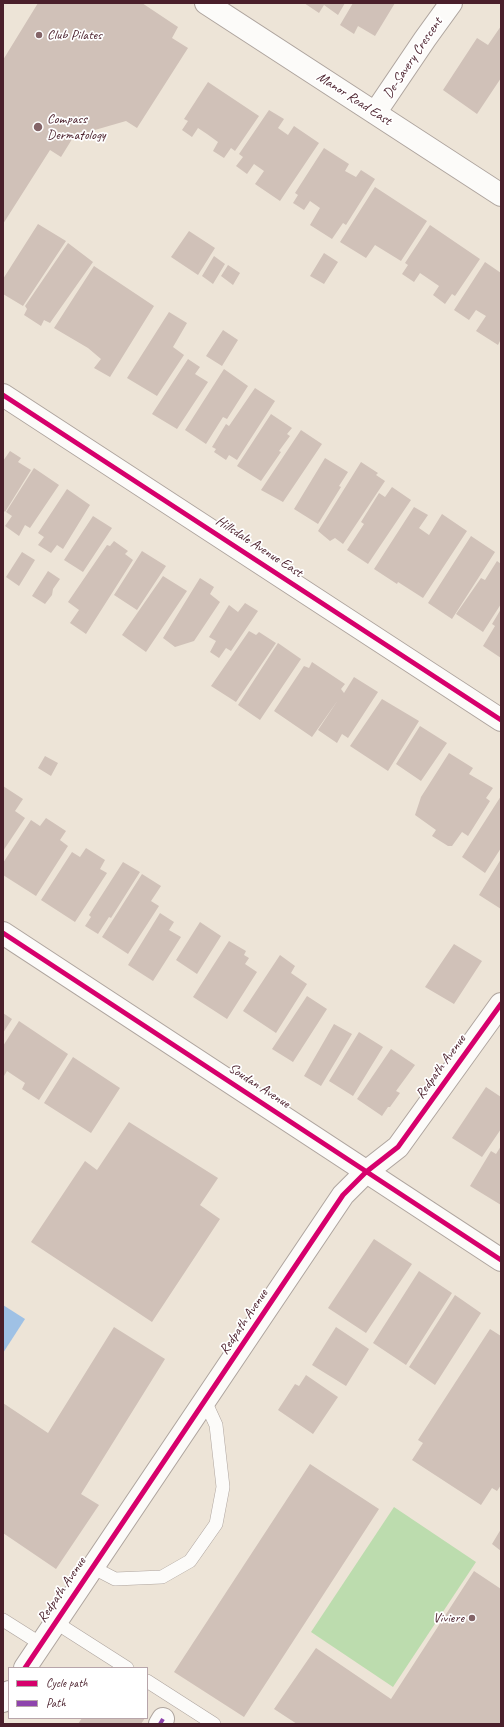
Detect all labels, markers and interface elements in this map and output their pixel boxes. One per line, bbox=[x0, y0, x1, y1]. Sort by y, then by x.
street label: De-Savery Crescent bbox=[380, 14, 446, 102]
place label: Club Pilates bbox=[47, 27, 102, 43]
marker: Club Pilates bbox=[34, 30, 44, 40]
street label: Manor Road East bbox=[314, 69, 394, 129]
place label: Compass Dermatology bbox=[47, 111, 106, 144]
marker: Compass Dermatology bbox=[32, 121, 44, 133]
street label: Hillsdale Avenue East bbox=[212, 513, 306, 581]
street label: Redpath Avenue bbox=[412, 1032, 470, 1102]
street label: Soudan Avenue bbox=[225, 1060, 293, 1112]
street label: Redpath Avenue bbox=[216, 1286, 272, 1358]
street label: Redpath Avenue bbox=[34, 1554, 90, 1626]
place label: Viviere bbox=[433, 1610, 464, 1626]
marker: Viviere bbox=[467, 1613, 477, 1623]
legend bbox=[8, 1667, 148, 1719]
text: Cycle path bbox=[46, 1675, 88, 1691]
text: Path bbox=[46, 1695, 66, 1711]

